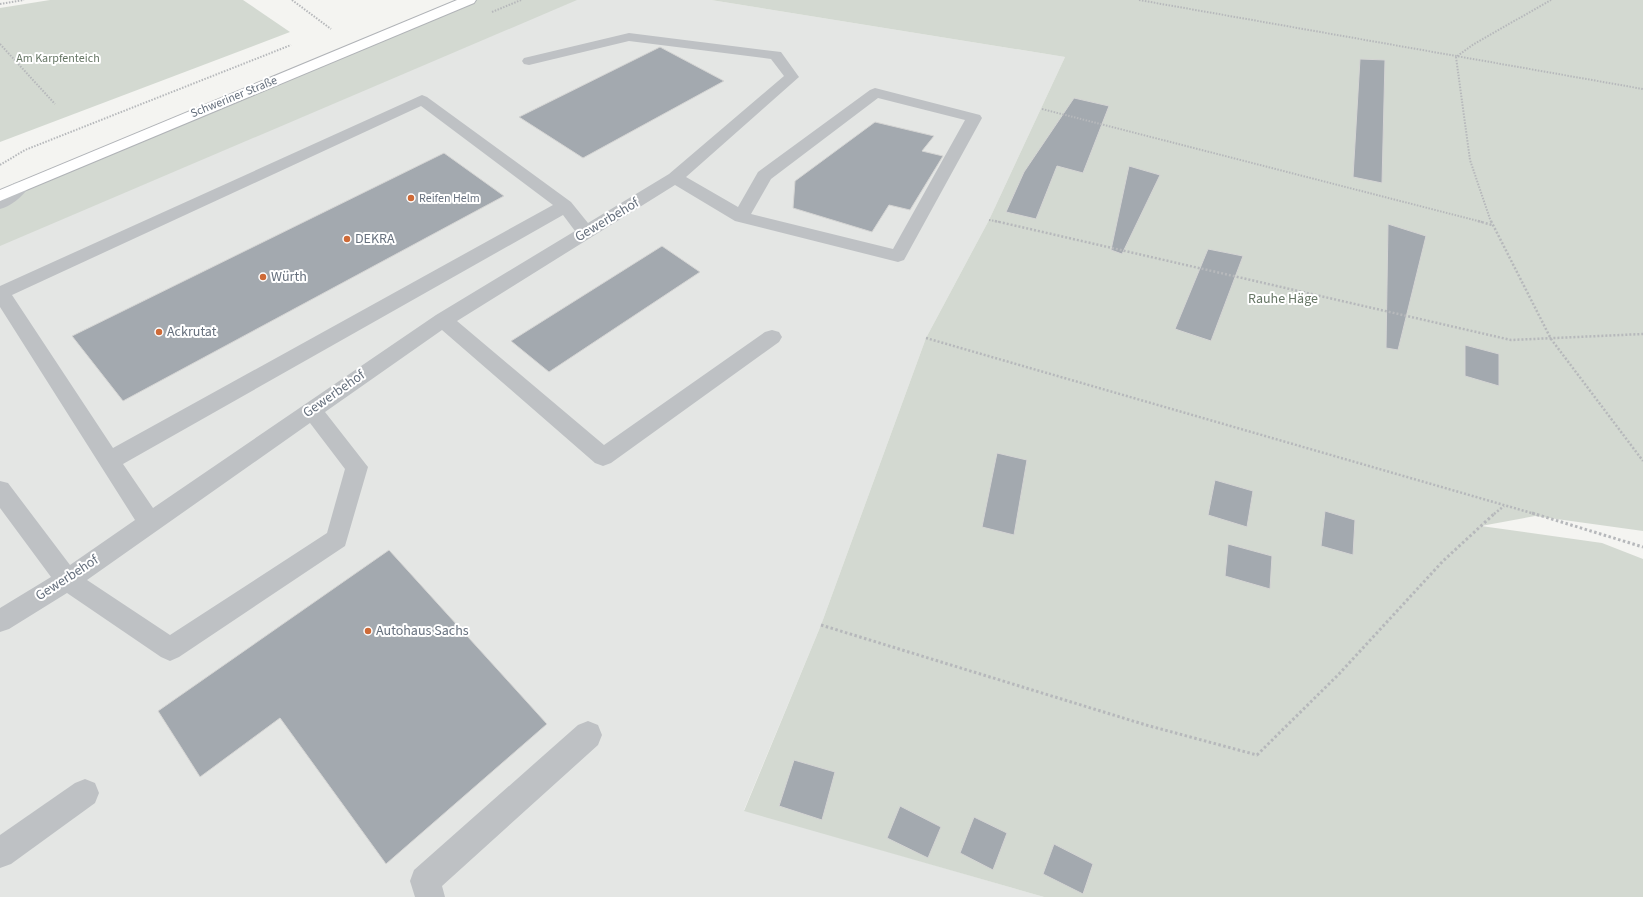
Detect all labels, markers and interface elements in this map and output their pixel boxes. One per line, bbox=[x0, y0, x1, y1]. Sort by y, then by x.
park label: Am Karpfenteich bbox=[16, 50, 100, 67]
street label: Schweriner Straße bbox=[188, 72, 280, 122]
place label: Reifen Helm bbox=[419, 190, 480, 207]
marker: Reifen Helm bbox=[406, 193, 416, 203]
street label: Gewerbehof bbox=[571, 193, 644, 247]
place label: DEKRA bbox=[355, 229, 395, 249]
marker: DEKRA bbox=[342, 234, 352, 244]
place label: Würth bbox=[271, 267, 307, 287]
marker: Würth bbox=[258, 272, 268, 282]
park label: Rauhe Häge bbox=[1248, 289, 1318, 309]
place label: Ackrutat bbox=[167, 322, 217, 342]
marker: Ackrutat bbox=[154, 327, 164, 337]
street label: Gewerbehof bbox=[299, 365, 370, 423]
street label: Gewerbehof bbox=[32, 550, 103, 606]
place label: Autohaus Sachs bbox=[376, 621, 469, 641]
marker: Autohaus Sachs bbox=[363, 626, 373, 636]

